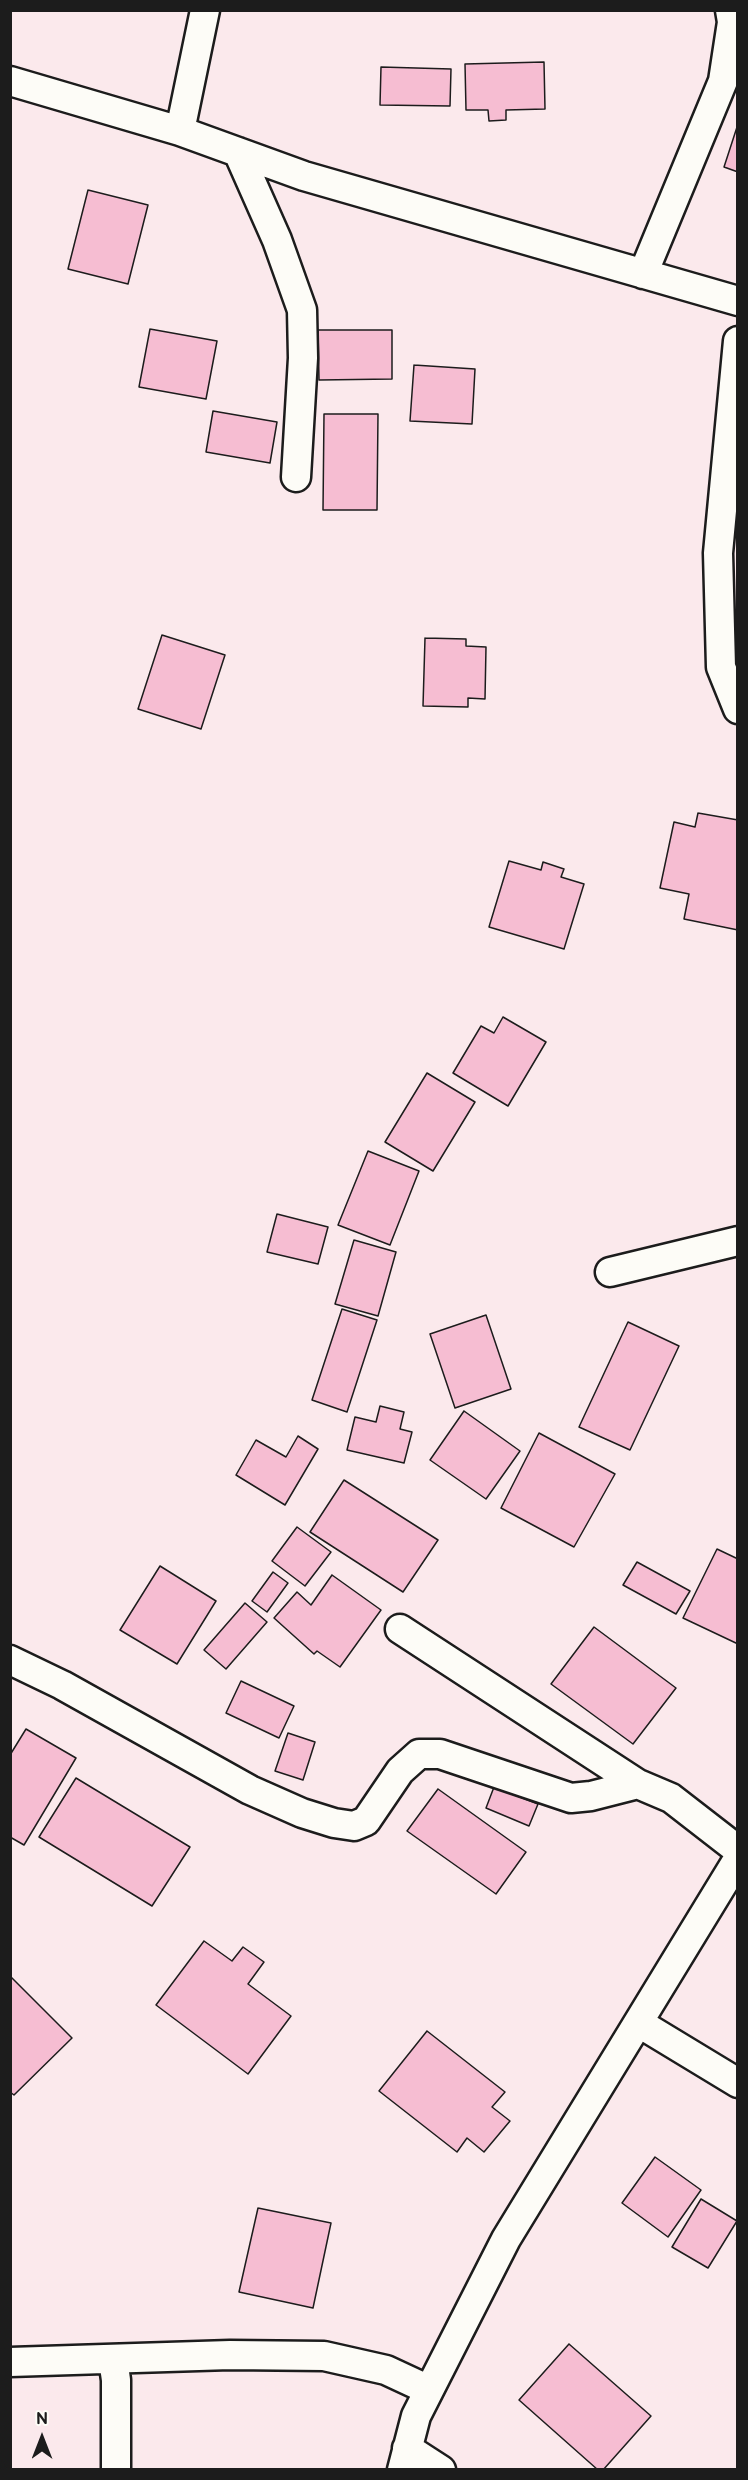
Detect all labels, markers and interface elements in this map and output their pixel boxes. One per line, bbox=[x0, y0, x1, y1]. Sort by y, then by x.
north arrow bbox=[12, 2408, 72, 2468]
text: N bbox=[36, 2410, 48, 2429]

